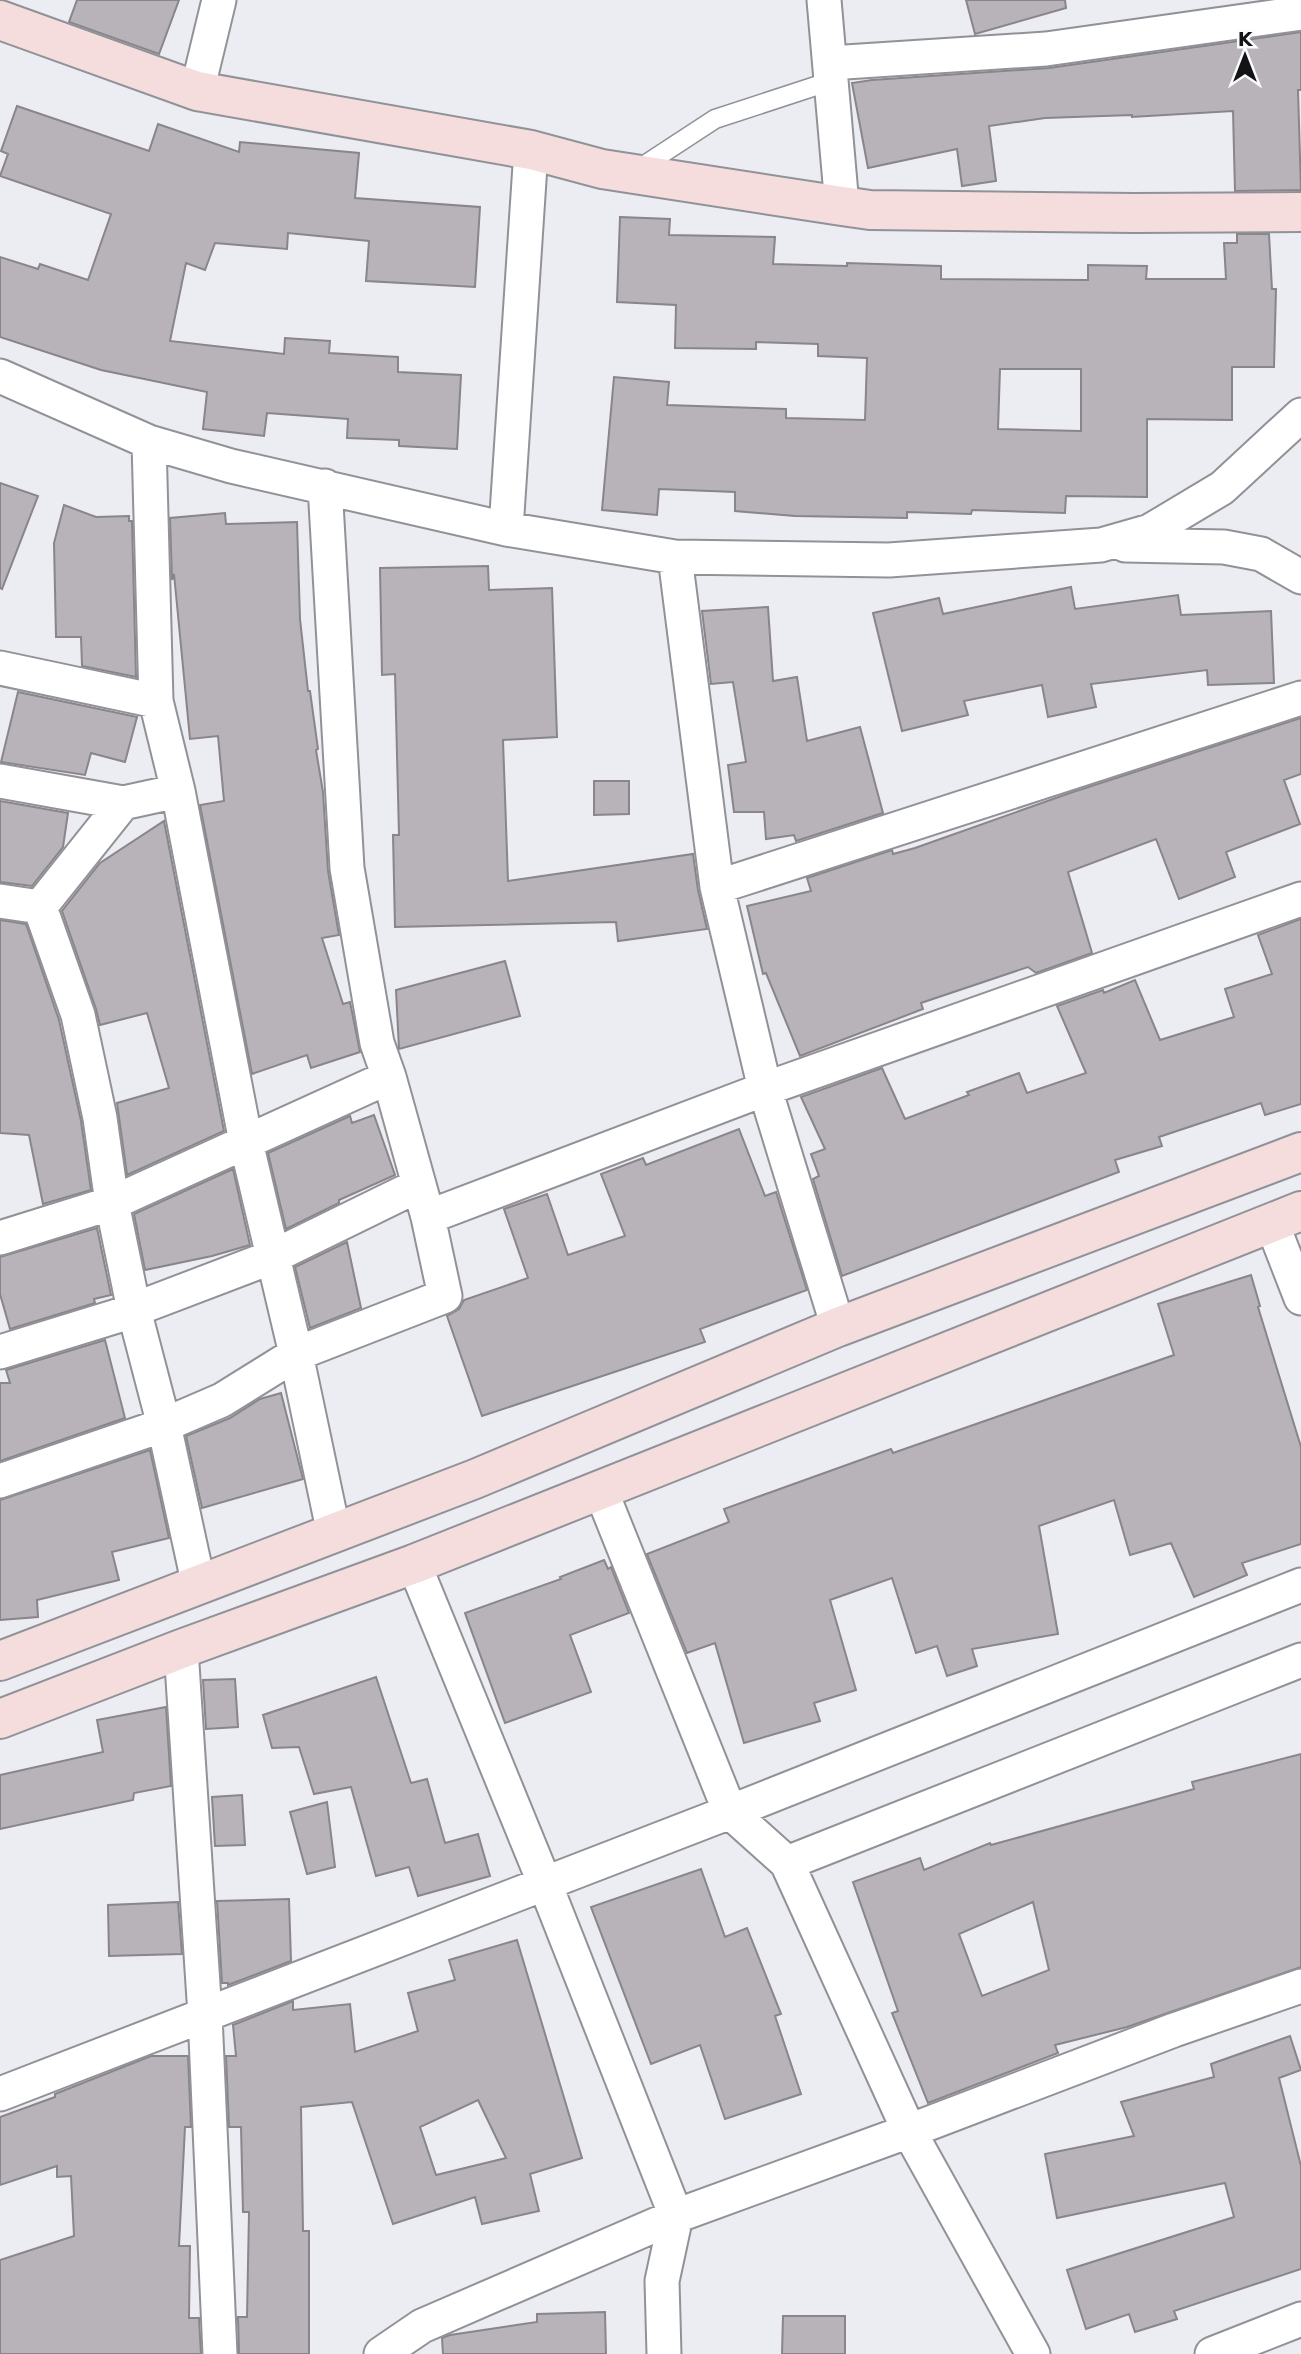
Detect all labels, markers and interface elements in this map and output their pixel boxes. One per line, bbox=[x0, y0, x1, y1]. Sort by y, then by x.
north arrow bbox=[1210, 21, 1280, 91]
text: K bbox=[1238, 28, 1254, 50]

